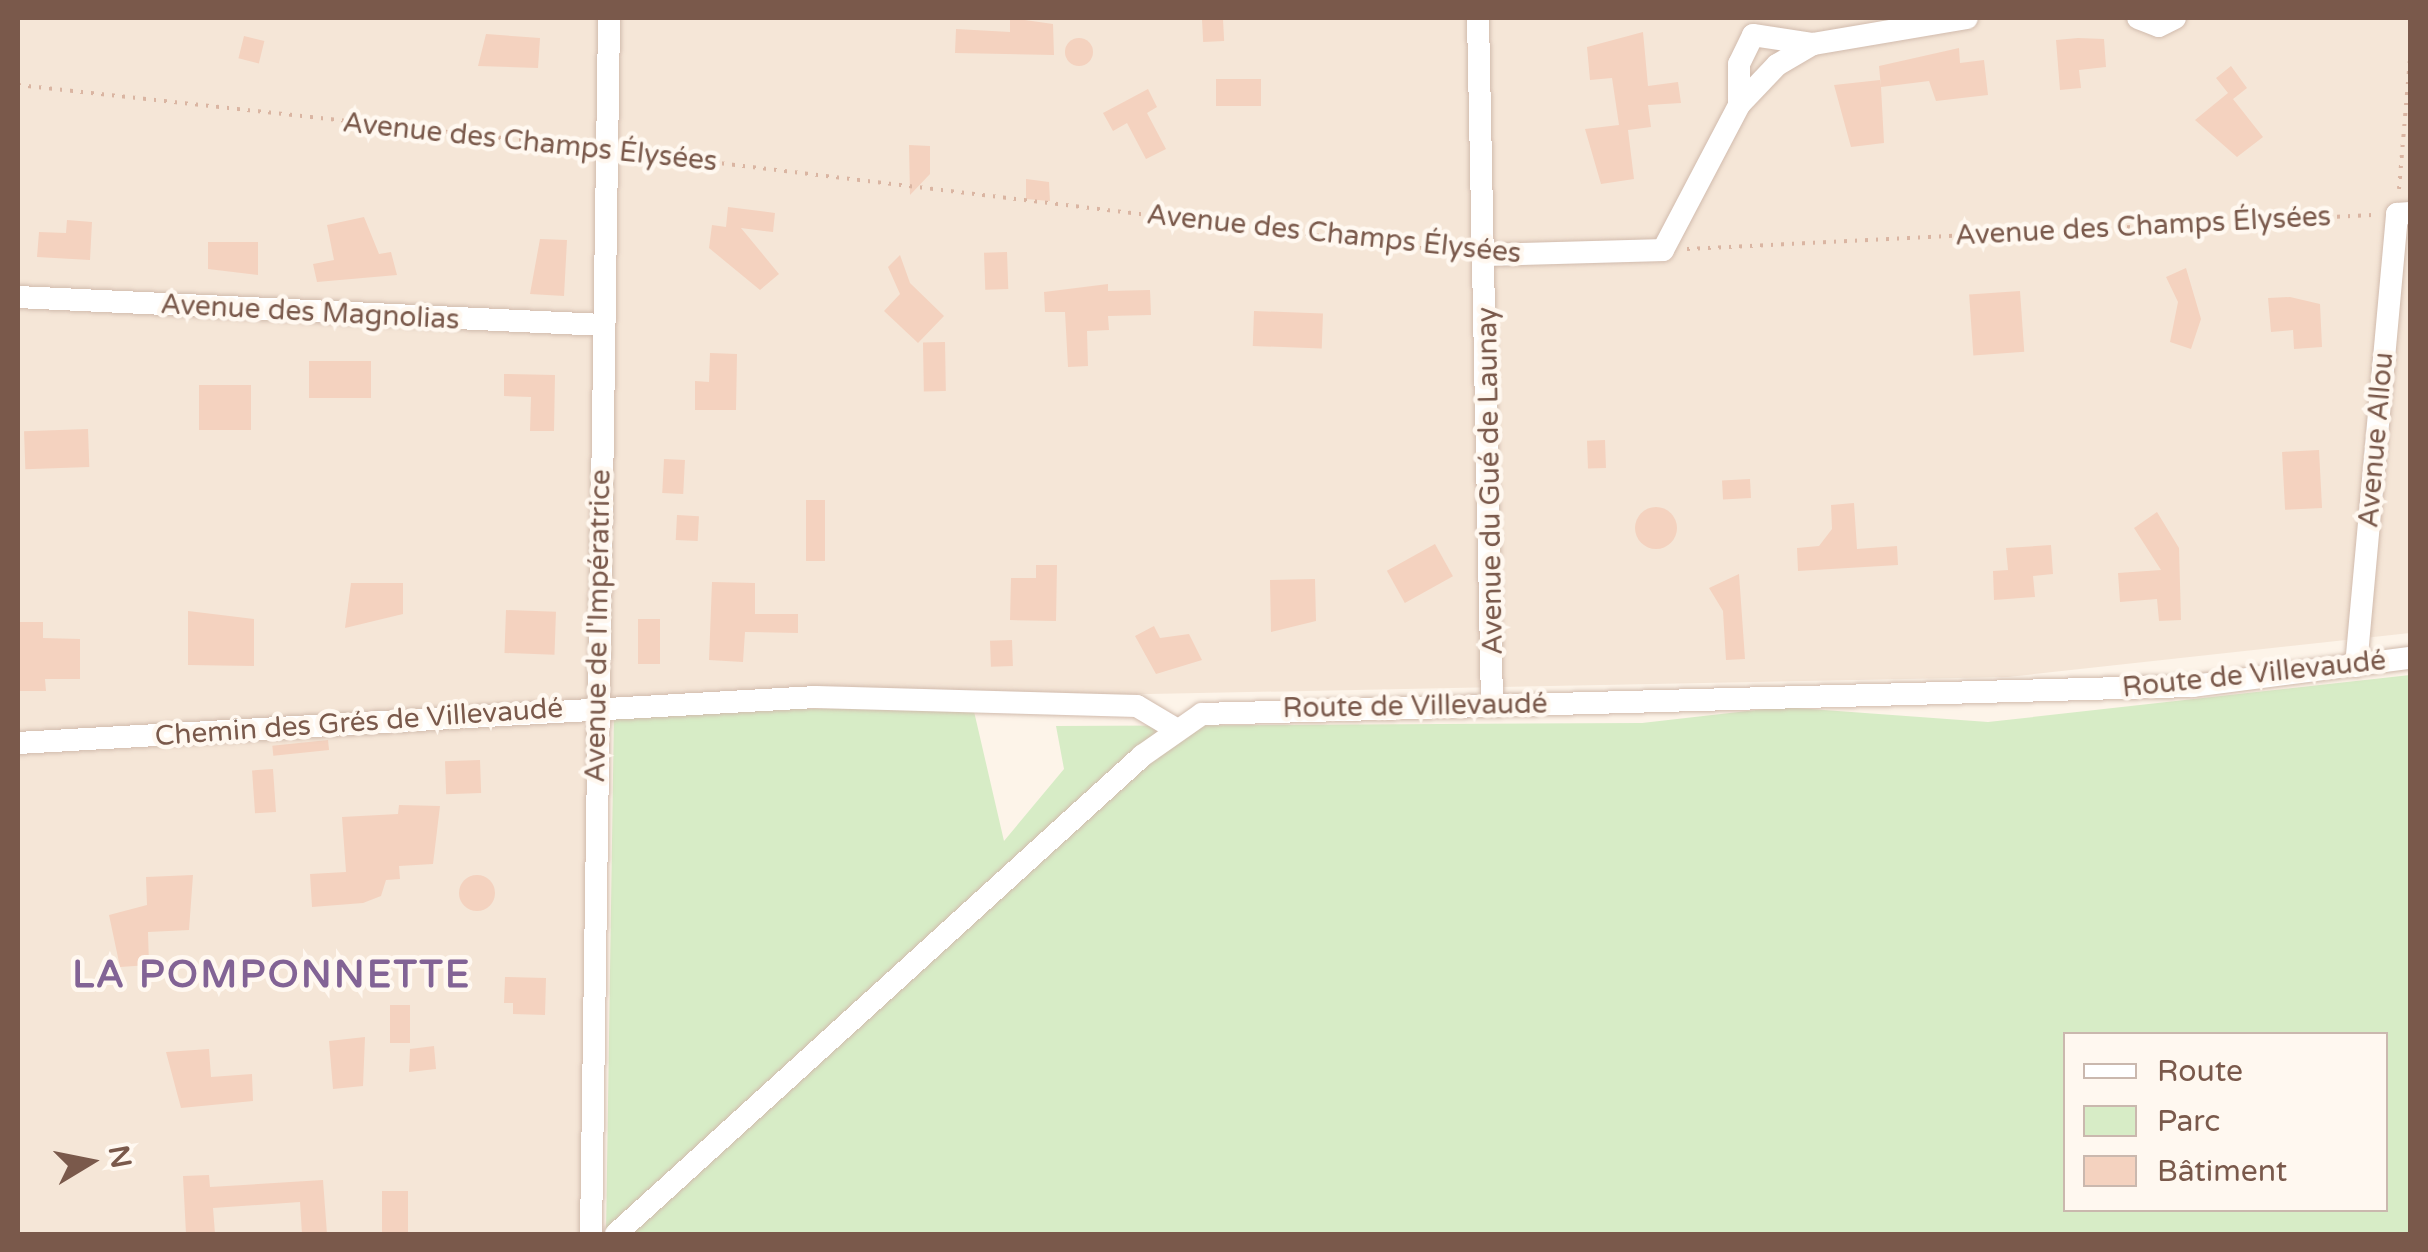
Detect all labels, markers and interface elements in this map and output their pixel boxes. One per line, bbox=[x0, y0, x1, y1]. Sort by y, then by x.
street label: Avenue des Champs Élysées bbox=[341, 106, 719, 178]
street label: Avenue des Champs Élysées bbox=[1145, 198, 1523, 270]
street label: Avenue des Champs Élysées bbox=[1954, 199, 2332, 253]
street label: Avenue des Magnolias bbox=[160, 287, 460, 337]
street label: Avenue du Gué de Launay bbox=[1470, 307, 1510, 655]
street label: Avenue Allou bbox=[2352, 351, 2400, 529]
street label: Avenue de l'Impératrice bbox=[578, 469, 618, 783]
street label: Route de Villevaudé bbox=[2120, 643, 2388, 705]
street label: Route de Villevaudé bbox=[1282, 687, 1548, 725]
street label: Chemin des Grés de Villevaudé bbox=[154, 691, 564, 753]
district label: LA POMPONNETTE bbox=[72, 953, 472, 999]
legend bbox=[2063, 1032, 2388, 1212]
text: Route bbox=[2157, 1053, 2243, 1090]
text: Parc bbox=[2157, 1103, 2220, 1140]
north arrow bbox=[40, 1112, 140, 1212]
text: N bbox=[101, 1143, 138, 1171]
text: Bâtiment bbox=[2157, 1153, 2287, 1190]

